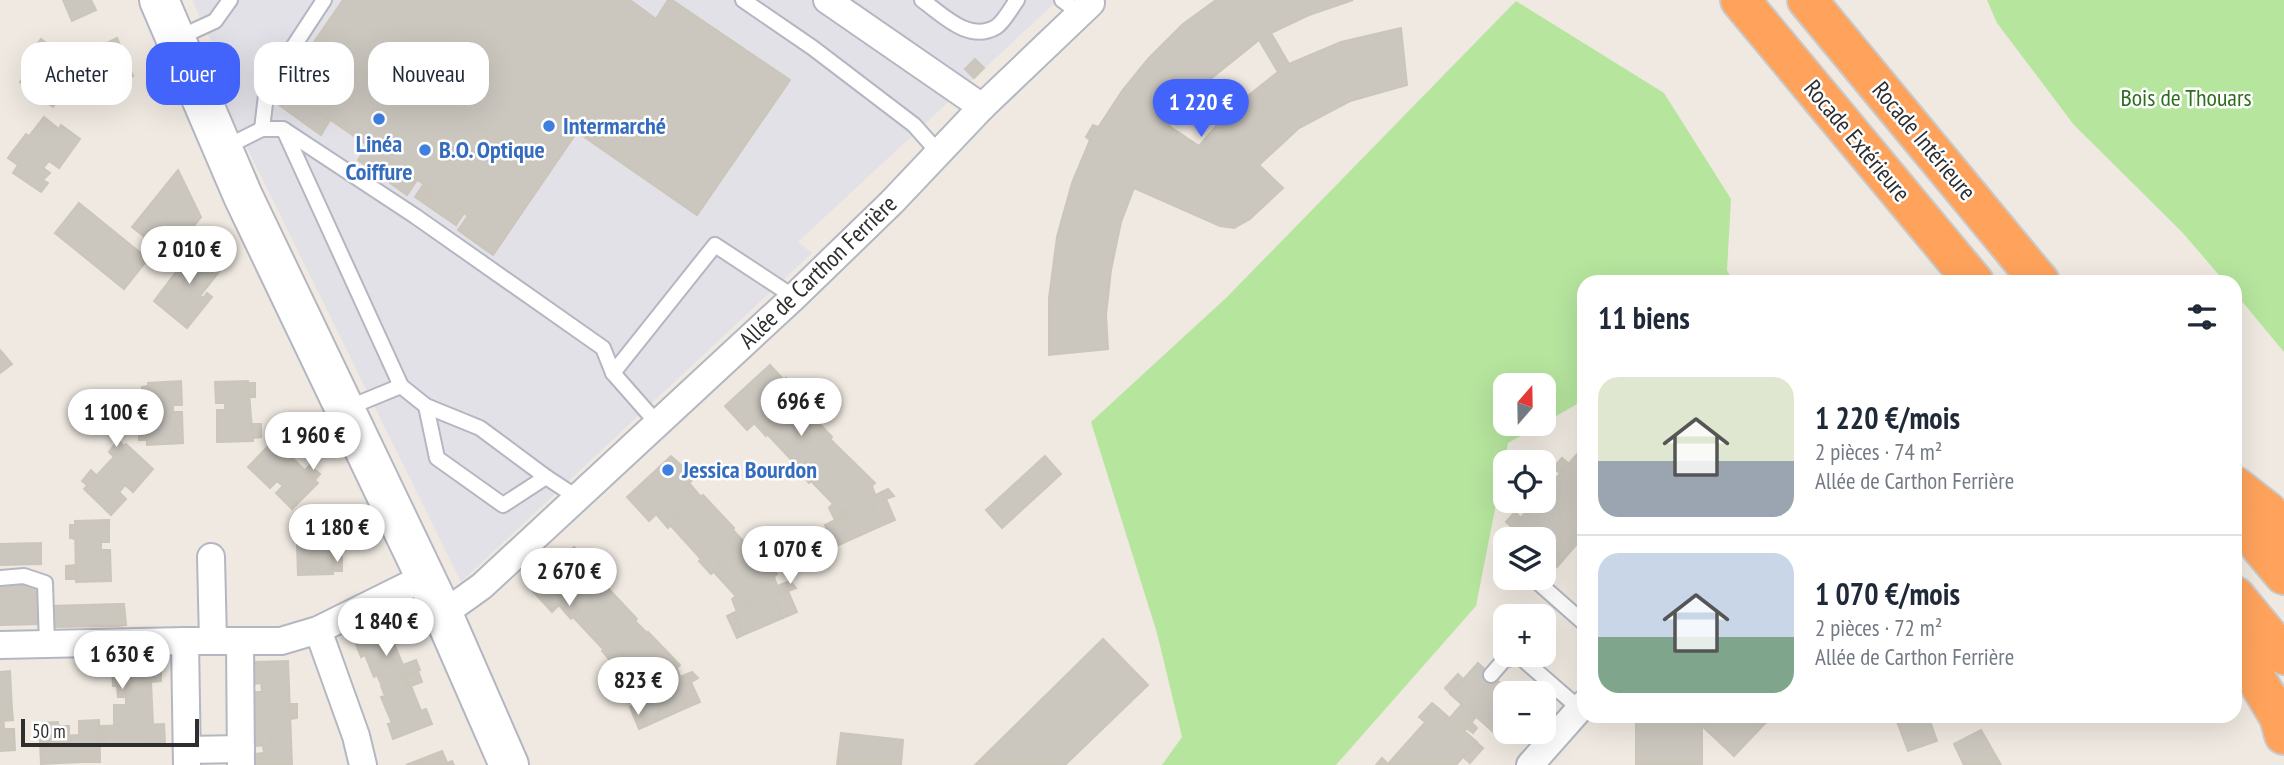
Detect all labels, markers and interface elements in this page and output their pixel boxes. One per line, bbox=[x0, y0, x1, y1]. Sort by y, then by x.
chip: Acheter bbox=[21, 42, 132, 105]
chip: Louer bbox=[146, 42, 240, 105]
chip: Filtres bbox=[254, 42, 354, 105]
chip: Nouveau bbox=[368, 42, 489, 105]
street label: Rocade Extérieure bbox=[1797, 73, 1917, 208]
street label: Rocade Intérieure bbox=[1866, 75, 1983, 206]
pin: 1 220 € bbox=[1136, 80, 1266, 139]
park label: Bois de Thouars bbox=[2120, 82, 2252, 113]
text: 1 220 € bbox=[1169, 87, 1233, 116]
place label: Intermarché bbox=[563, 110, 666, 141]
marker: Linéa Coiffure bbox=[371, 111, 387, 127]
marker: Intermarché bbox=[541, 118, 557, 134]
place label: Linéa Coiffure bbox=[345, 128, 413, 187]
place label: B.O. Optique bbox=[439, 134, 545, 165]
marker: B.O. Optique bbox=[417, 142, 433, 158]
street label: Allée de Carthon Ferrière bbox=[732, 188, 903, 355]
pin: 2 010 € bbox=[124, 226, 254, 286]
text: 2 010 € bbox=[157, 234, 221, 263]
text: 11 biens bbox=[1598, 298, 1690, 337]
icon: filters bbox=[2183, 298, 2221, 336]
north arrow bbox=[1493, 373, 1556, 436]
map controls bbox=[1493, 373, 1556, 744]
pin: 696 € bbox=[752, 378, 850, 438]
text: 696 € bbox=[777, 386, 825, 415]
pin: 1 100 € bbox=[51, 390, 181, 449]
text: 1 100 € bbox=[84, 397, 148, 426]
text: 1 220 €/mois bbox=[1815, 398, 1960, 437]
icon: home bbox=[1654, 405, 1738, 489]
pin: 1 960 € bbox=[248, 412, 378, 472]
text: 1 960 € bbox=[281, 420, 345, 449]
text: 2 pièces · 74 m² bbox=[1815, 437, 1942, 466]
button: locate bbox=[1493, 450, 1556, 513]
place label: Jessica Bourdon bbox=[681, 454, 817, 485]
marker: Jessica Bourdon bbox=[660, 462, 676, 478]
text: Allée de Carthon Ferrière bbox=[1815, 466, 2014, 495]
pin: 1 180 € bbox=[272, 504, 402, 564]
text: 1 180 € bbox=[305, 512, 369, 541]
pin: 1 070 € bbox=[725, 526, 855, 586]
button: layers bbox=[1493, 527, 1556, 590]
text: 1 070 € bbox=[758, 534, 822, 563]
pin: 2 670 € bbox=[504, 548, 634, 608]
text: 2 670 € bbox=[537, 556, 601, 585]
text: 1 070 €/mois bbox=[1815, 574, 1960, 613]
icon: home bbox=[1654, 581, 1738, 665]
pin: 1 840 € bbox=[321, 598, 451, 658]
button: + bbox=[1493, 604, 1556, 667]
text: 1 840 € bbox=[354, 606, 418, 635]
text: 2 pièces · 72 m² bbox=[1815, 613, 1942, 642]
pin: 1 630 € bbox=[57, 632, 187, 691]
text: 1 630 € bbox=[90, 639, 154, 668]
text: Allée de Carthon Ferrière bbox=[1815, 642, 2014, 671]
pin: 823 € bbox=[589, 658, 687, 717]
text: 823 € bbox=[614, 665, 662, 694]
button: − bbox=[1493, 681, 1556, 744]
scale bar bbox=[21, 716, 200, 748]
text: 50 m bbox=[32, 719, 66, 743]

